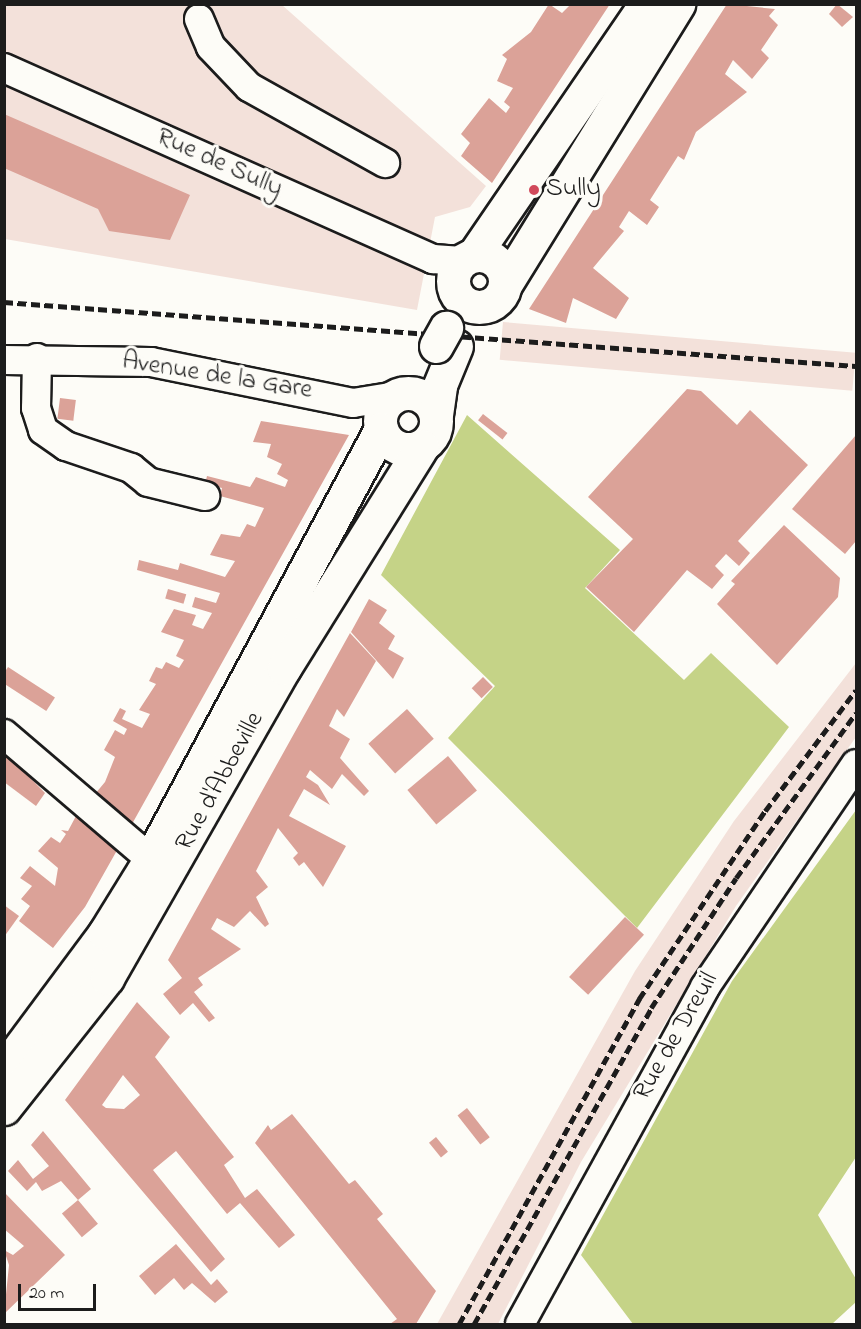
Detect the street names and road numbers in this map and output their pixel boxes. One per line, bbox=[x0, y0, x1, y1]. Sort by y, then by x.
street label: Rue de Sully bbox=[151, 122, 287, 206]
street label: Avenue de la Gare bbox=[120, 347, 314, 407]
street label: Rue d'Abbeville bbox=[170, 707, 272, 857]
street label: Rue de Dreuil bbox=[628, 967, 726, 1107]

